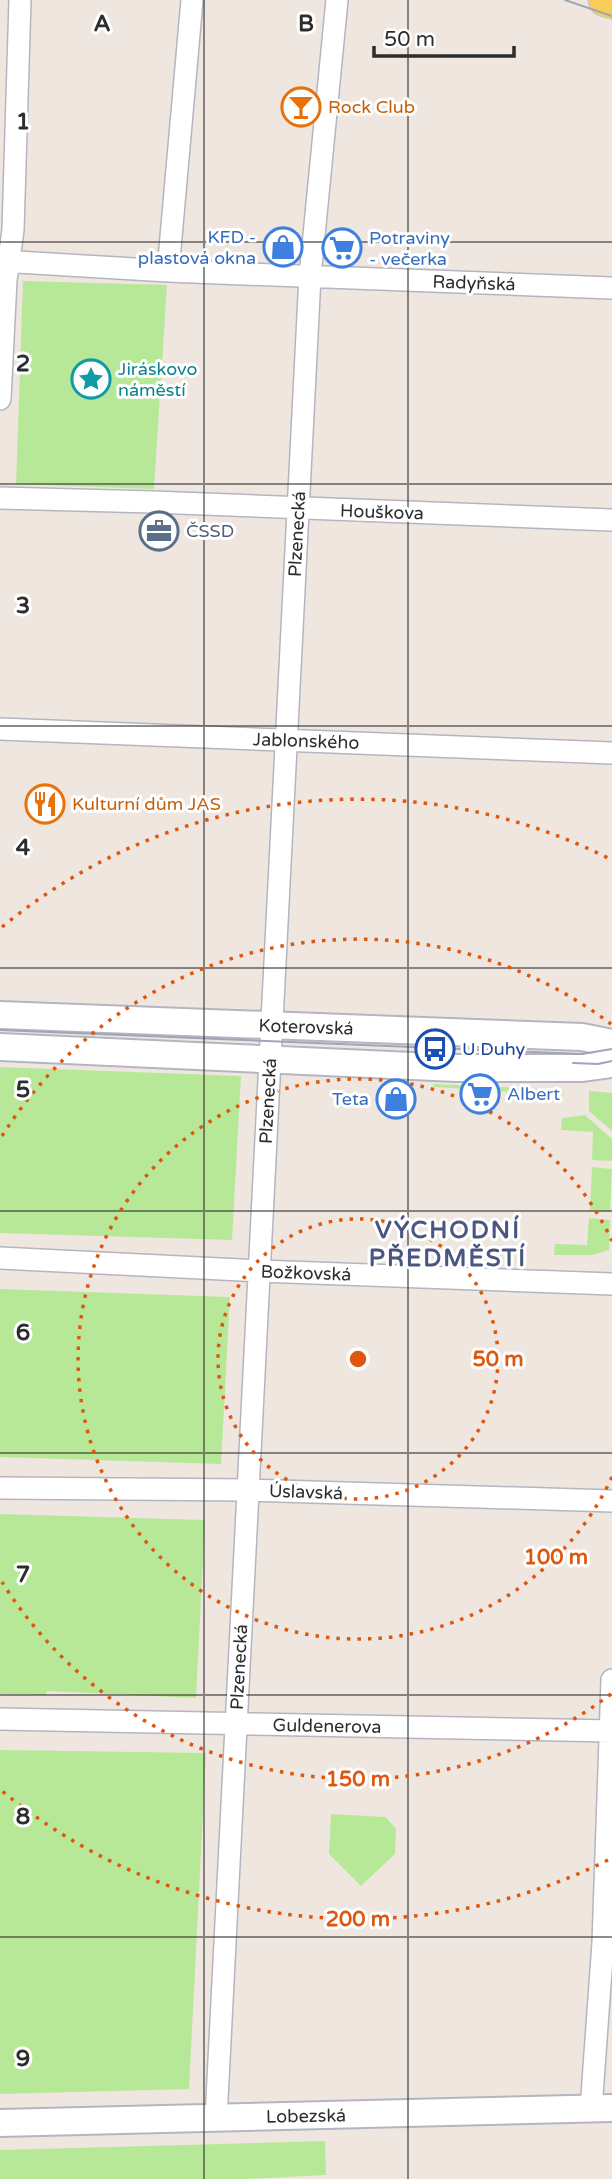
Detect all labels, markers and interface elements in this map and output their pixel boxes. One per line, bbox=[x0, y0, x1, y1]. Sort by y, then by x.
text: A bbox=[93, 10, 111, 38]
text: B bbox=[298, 10, 314, 38]
scale bar bbox=[374, 14, 514, 58]
text: 50 m bbox=[384, 27, 435, 52]
bar icon: Rock Club bbox=[280, 86, 322, 128]
place label: Rock Club bbox=[328, 96, 415, 118]
text: 1 bbox=[16, 108, 30, 136]
place label: KFD - plastová okna bbox=[138, 226, 256, 269]
shop icon: KFD - plastová okna bbox=[262, 226, 304, 268]
supermarket icon: Potraviny - večerka bbox=[321, 227, 363, 269]
place label: Potraviny - večerka bbox=[369, 227, 450, 270]
street label: Radyňská bbox=[432, 271, 516, 295]
text: 2 bbox=[16, 350, 30, 378]
place icon: Jiráskovo náměstí bbox=[70, 358, 112, 400]
place label: Jiráskovo náměstí bbox=[118, 358, 197, 401]
street label: Plzenecká bbox=[284, 490, 310, 578]
street label: Houškova bbox=[340, 500, 424, 524]
office icon: ČSSD bbox=[138, 510, 180, 552]
place label: ČSSD bbox=[186, 520, 234, 542]
text: 3 bbox=[16, 592, 30, 620]
street label: Jablonského bbox=[252, 728, 360, 754]
restaurant icon: Kulturní dům JAS bbox=[24, 783, 66, 825]
place label: Kulturní dům JAS bbox=[72, 793, 221, 815]
text: 4 bbox=[16, 834, 31, 862]
street label: Koterovská bbox=[258, 1014, 354, 1040]
bus stop icon: U Duhy bbox=[414, 1028, 456, 1070]
place label: U Duhy bbox=[462, 1038, 525, 1060]
street label: Plzenecká bbox=[255, 1057, 281, 1145]
supermarket icon: Albert bbox=[459, 1073, 501, 1115]
text: 5 bbox=[16, 1076, 30, 1104]
shop icon: Teta bbox=[375, 1078, 417, 1120]
place label: Albert bbox=[507, 1083, 560, 1105]
place label: Teta bbox=[332, 1088, 369, 1110]
district label: VÝCHODNÍ PŘEDMĚSTÍ bbox=[369, 1215, 527, 1273]
street label: Božkovská bbox=[260, 1260, 352, 1286]
text: 6 bbox=[16, 1319, 30, 1347]
centre of rings bbox=[346, 1347, 370, 1371]
text: 50 m bbox=[472, 1347, 524, 1372]
street label: Úslavská bbox=[268, 1480, 344, 1504]
text: 100 m bbox=[524, 1545, 588, 1570]
text: 7 bbox=[16, 1561, 30, 1589]
street label: Plzenecká bbox=[226, 1623, 252, 1711]
street label: Guldenerova bbox=[272, 1714, 382, 1738]
text: 150 m bbox=[326, 1767, 390, 1792]
text: 8 bbox=[16, 1803, 30, 1831]
text: 200 m bbox=[326, 1907, 390, 1932]
text: 9 bbox=[16, 2045, 30, 2073]
street label: Lobezská bbox=[266, 2104, 346, 2128]

